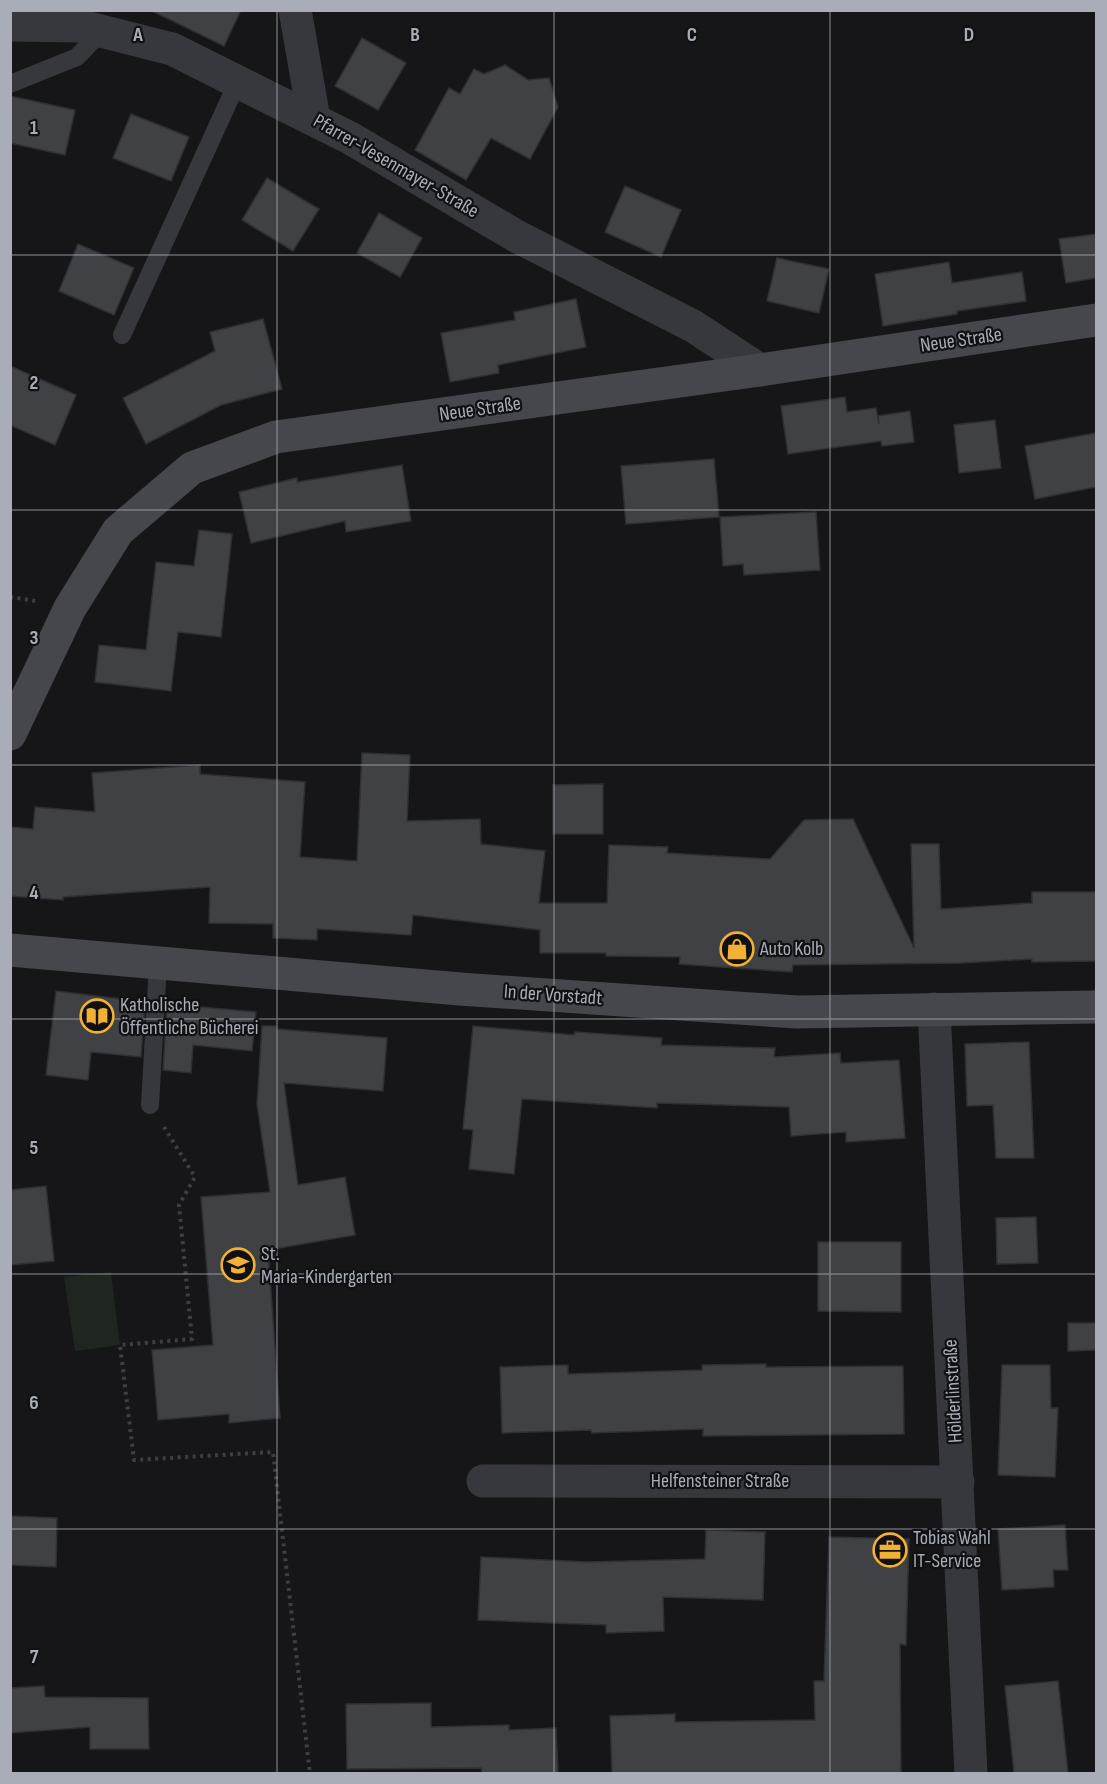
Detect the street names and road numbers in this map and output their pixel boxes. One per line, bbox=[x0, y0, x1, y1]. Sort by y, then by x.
street label: Pfarrer-Vesenmayer-Straße bbox=[309, 109, 483, 223]
street label: Neue Straße bbox=[919, 322, 1003, 358]
street label: Neue Straße bbox=[438, 391, 522, 427]
street label: In der Vorstadt bbox=[503, 980, 603, 1010]
street label: Hölderlinstraße bbox=[938, 1339, 968, 1443]
street label: Helfensteiner Straße bbox=[651, 1469, 789, 1493]

